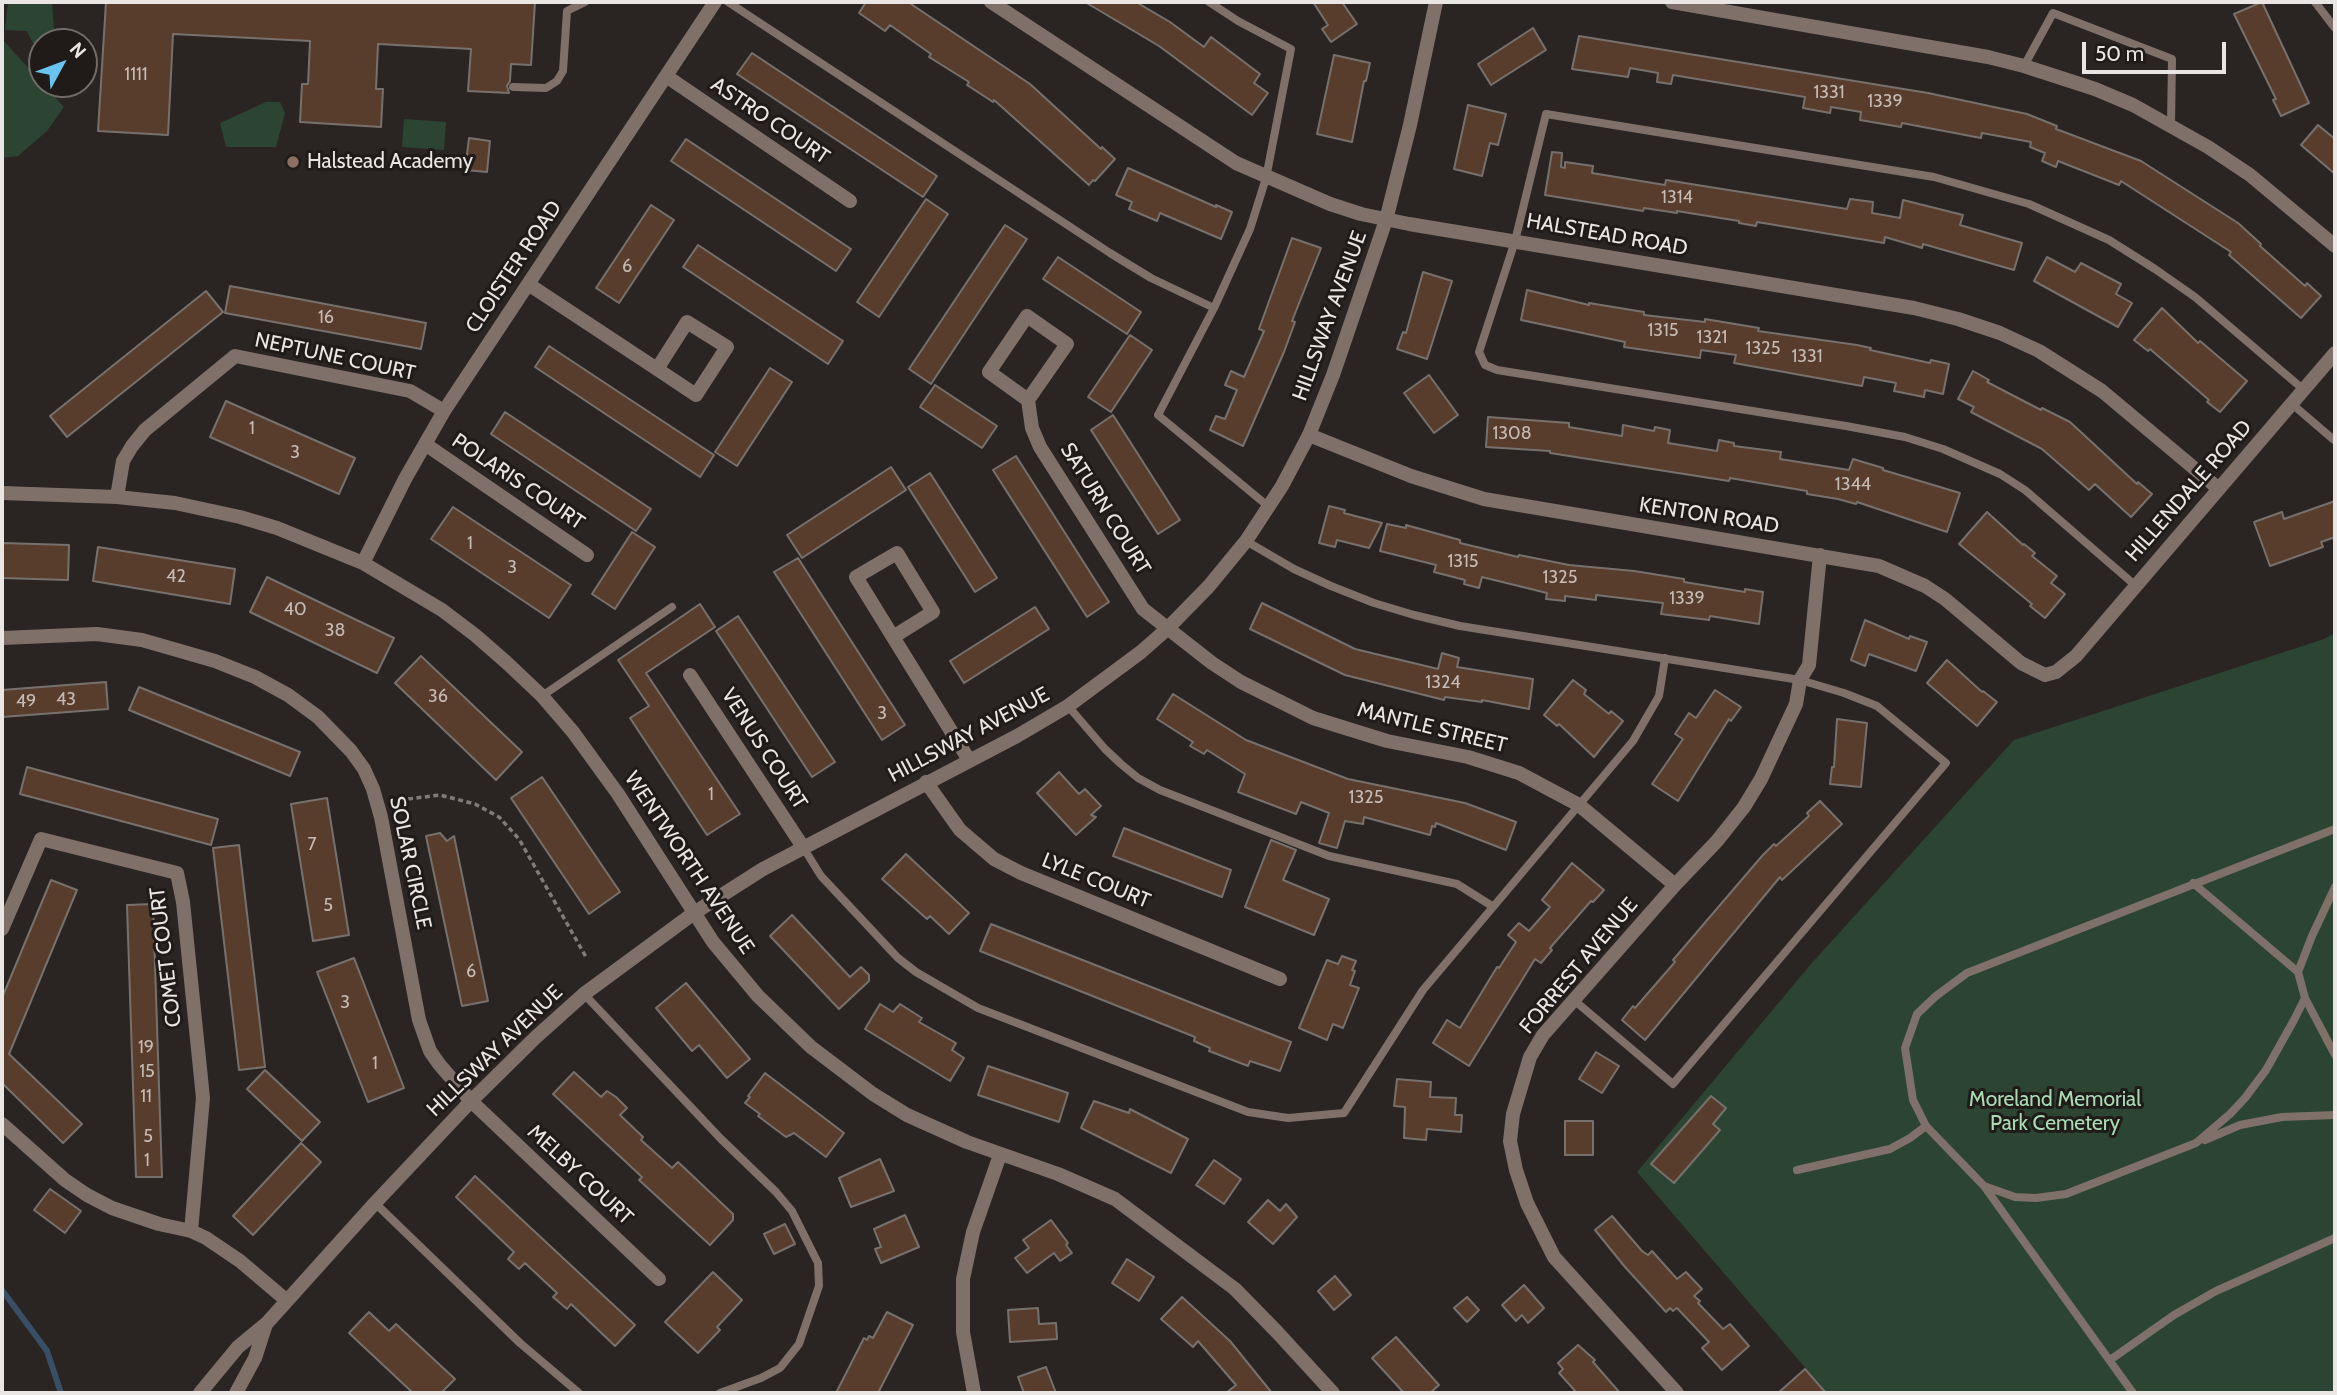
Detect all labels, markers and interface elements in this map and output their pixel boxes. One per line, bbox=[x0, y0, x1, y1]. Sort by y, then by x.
north arrow bbox=[28, 28, 98, 98]
scale bar bbox=[2085, 28, 2228, 72]
text: N bbox=[65, 38, 91, 63]
text: 50 m bbox=[2095, 41, 2144, 66]
house number: 1111 bbox=[124, 64, 148, 86]
street label: ASTRO COURT bbox=[706, 72, 834, 170]
house number: 1331 bbox=[1813, 82, 1845, 104]
house number: 1339 bbox=[1867, 91, 1903, 113]
place label: Halstead Academy bbox=[307, 149, 473, 175]
marker: Halstead Academy bbox=[285, 154, 301, 170]
house number: 1314 bbox=[1661, 187, 1693, 209]
street label: CLOISTER ROAD bbox=[461, 196, 567, 338]
street label: HALSTEAD ROAD bbox=[1524, 208, 1690, 262]
street label: HILLSWAY AVENUE bbox=[1288, 228, 1372, 404]
house number: 6 bbox=[622, 256, 632, 278]
house number: 16 bbox=[318, 307, 334, 329]
house number: 1315 bbox=[1647, 320, 1679, 342]
house number: 1321 bbox=[1697, 327, 1727, 349]
street label: NEPTUNE COURT bbox=[252, 328, 418, 386]
house number: 1325 bbox=[1746, 338, 1780, 360]
house number: 1331 bbox=[1791, 346, 1823, 368]
street label: HILLENDALE ROAD bbox=[2121, 415, 2257, 567]
house number: 1 bbox=[249, 418, 255, 440]
house number: 1308 bbox=[1492, 423, 1532, 445]
street label: POLARIS COURT bbox=[447, 428, 589, 536]
street label: SATURN COURT bbox=[1055, 439, 1155, 579]
house number: 3 bbox=[290, 442, 300, 464]
house number: 1344 bbox=[1835, 474, 1871, 496]
street label: KENTON ROAD bbox=[1637, 492, 1781, 540]
house number: 1 bbox=[467, 533, 473, 555]
house number: 1315 bbox=[1447, 551, 1479, 573]
house number: 3 bbox=[507, 557, 517, 579]
house number: 42 bbox=[166, 566, 186, 588]
house number: 1325 bbox=[1543, 567, 1577, 589]
house number: 1339 bbox=[1669, 588, 1705, 610]
house number: 40 bbox=[284, 599, 306, 621]
house number: 38 bbox=[325, 620, 345, 642]
house number: 1324 bbox=[1425, 672, 1461, 694]
street label: HILLSWAY AVENUE bbox=[884, 682, 1054, 788]
street label: VENUS COURT bbox=[716, 684, 812, 814]
house number: 36 bbox=[428, 686, 448, 708]
house number: 43 bbox=[56, 689, 76, 711]
house number: 49 bbox=[16, 691, 36, 713]
street label: MANTLE STREET bbox=[1355, 697, 1509, 759]
house number: 3 bbox=[877, 703, 887, 725]
street label: WENTWORTH AVENUE bbox=[619, 767, 759, 959]
house number: 1 bbox=[708, 784, 714, 806]
house number: 1325 bbox=[1349, 787, 1383, 809]
street label: SOLAR CIRCLE bbox=[384, 794, 436, 932]
house number: 7 bbox=[307, 834, 317, 856]
street label: LYLE COURT bbox=[1038, 848, 1154, 914]
street label: COMET COURT bbox=[145, 886, 187, 1028]
street label: FORREST AVENUE bbox=[1515, 893, 1643, 1039]
house number: 5 bbox=[323, 895, 333, 917]
house number: 6 bbox=[466, 961, 476, 983]
street label: HILLSWAY AVENUE bbox=[422, 980, 568, 1122]
house number: 3 bbox=[340, 992, 350, 1014]
house number: 19 bbox=[138, 1037, 154, 1059]
house number: 1 bbox=[372, 1053, 378, 1075]
house number: 15 bbox=[139, 1061, 155, 1083]
house number: 11 bbox=[140, 1086, 152, 1108]
park label: Moreland Memorial Park Cemetery bbox=[1969, 1087, 2141, 1137]
street label: MELBY COURT bbox=[522, 1120, 638, 1230]
house number: 5 bbox=[143, 1126, 153, 1148]
house number: 1 bbox=[144, 1150, 150, 1172]

